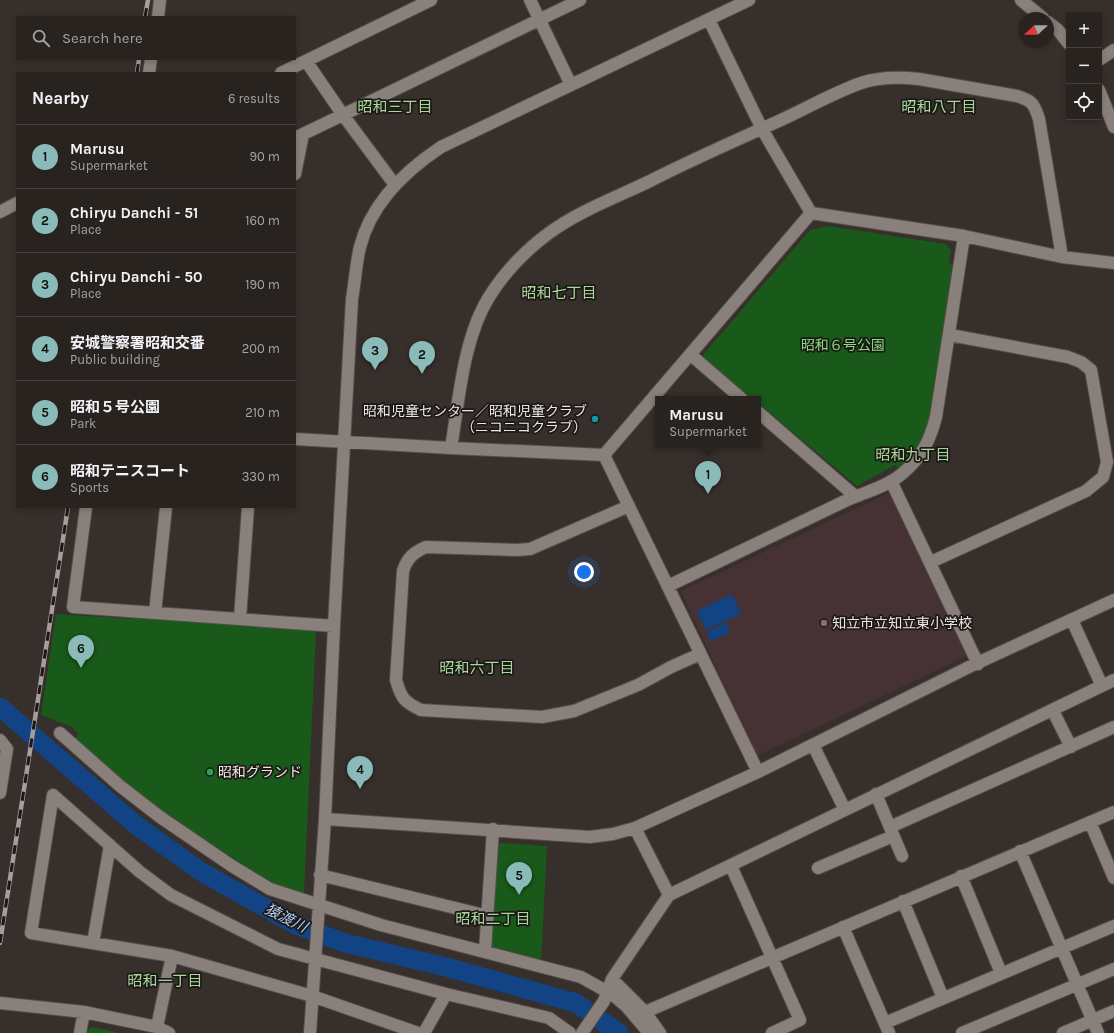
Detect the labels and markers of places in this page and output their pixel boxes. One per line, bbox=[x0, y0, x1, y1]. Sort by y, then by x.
pin: 3 bbox=[362, 337, 388, 370]
pin: 2 bbox=[409, 341, 435, 374]
place label: 昭和児童センター／昭和児童クラブ （ニコニコクラブ） bbox=[363, 403, 587, 436]
marker: 昭和児童センター／昭和児童クラブ （ニコニコクラブ） bbox=[590, 414, 600, 424]
pin: 1 bbox=[695, 461, 721, 494]
place label: 知立市立知立東小学校 bbox=[832, 615, 972, 632]
marker: 知立市立知立東小学校 bbox=[819, 618, 829, 628]
pin: 6 bbox=[68, 635, 94, 668]
pin: 4 bbox=[347, 756, 373, 789]
place label: 昭和グランド bbox=[218, 764, 302, 781]
marker: 昭和グランド bbox=[205, 767, 215, 777]
pin: 5 bbox=[506, 862, 532, 895]

